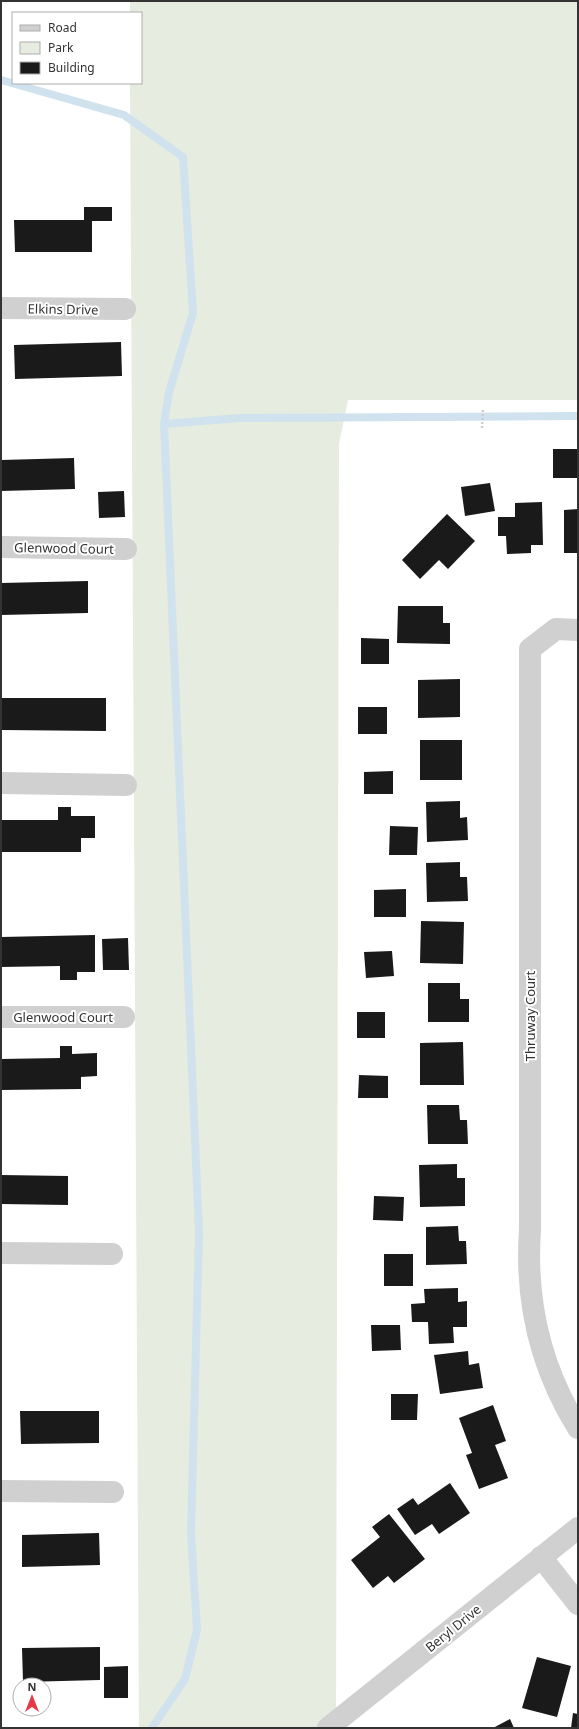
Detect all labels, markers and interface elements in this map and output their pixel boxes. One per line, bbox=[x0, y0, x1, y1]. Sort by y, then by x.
legend bbox=[12, 12, 142, 84]
text: Road bbox=[48, 19, 77, 36]
text: Park bbox=[48, 39, 74, 56]
text: Building bbox=[48, 59, 95, 76]
street label: Elkins Drive bbox=[28, 299, 98, 319]
street label: Glenwood Court bbox=[14, 538, 114, 558]
street label: Thruway Court bbox=[521, 971, 539, 1061]
street label: Glenwood Court bbox=[13, 1008, 113, 1026]
street label: Beryl Drive bbox=[421, 1600, 485, 1656]
north arrow bbox=[12, 1677, 52, 1717]
text: N bbox=[28, 1679, 36, 1694]

